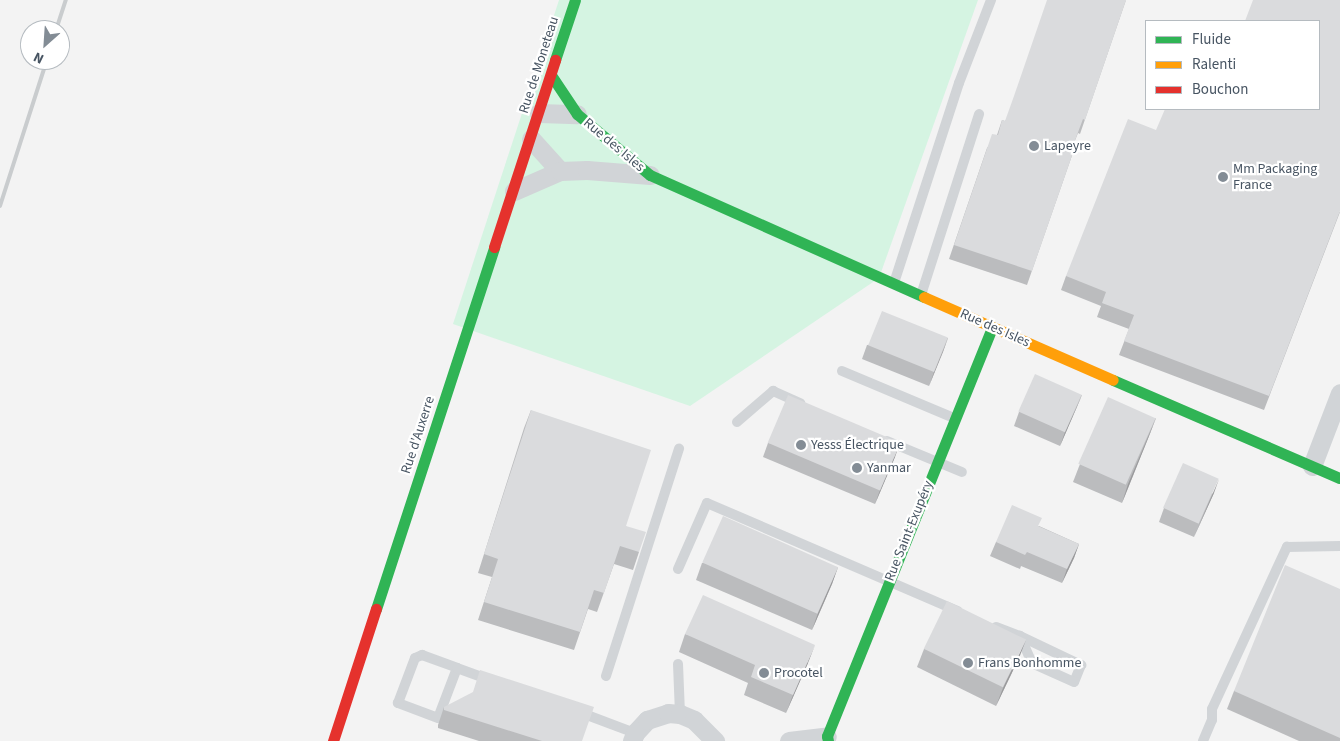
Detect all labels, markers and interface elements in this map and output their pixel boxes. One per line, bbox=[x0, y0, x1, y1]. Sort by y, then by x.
street label: Rue de Moneteau bbox=[515, 14, 563, 116]
north arrow bbox=[20, 20, 70, 70]
legend bbox=[1145, 20, 1320, 110]
text: Fluide bbox=[1192, 29, 1231, 50]
text: N bbox=[30, 47, 47, 69]
text: Ralenti bbox=[1192, 54, 1236, 75]
text: Bouchon bbox=[1192, 79, 1248, 100]
street label: Rue des Isles bbox=[580, 115, 648, 175]
place label: Lapeyre bbox=[1044, 138, 1091, 154]
marker: Lapeyre bbox=[1028, 140, 1040, 152]
place label: Mm Packaging France bbox=[1233, 161, 1317, 193]
marker: Mm Packaging France bbox=[1217, 171, 1229, 183]
street label: Rue des Isles bbox=[957, 305, 1033, 351]
street label: Rue d'Auxerre bbox=[398, 394, 438, 476]
place label: Yesss Électrique bbox=[811, 437, 904, 453]
marker: Yesss Électrique bbox=[795, 439, 807, 451]
place label: Yanmar bbox=[867, 460, 911, 476]
marker: Yanmar bbox=[851, 462, 863, 474]
street label: Rue Saint-Exupéry bbox=[881, 478, 937, 584]
place label: Frans Bonhomme bbox=[978, 655, 1081, 671]
marker: Frans Bonhomme bbox=[962, 657, 974, 669]
place label: Procotel bbox=[774, 665, 823, 681]
marker: Procotel bbox=[758, 667, 770, 679]

